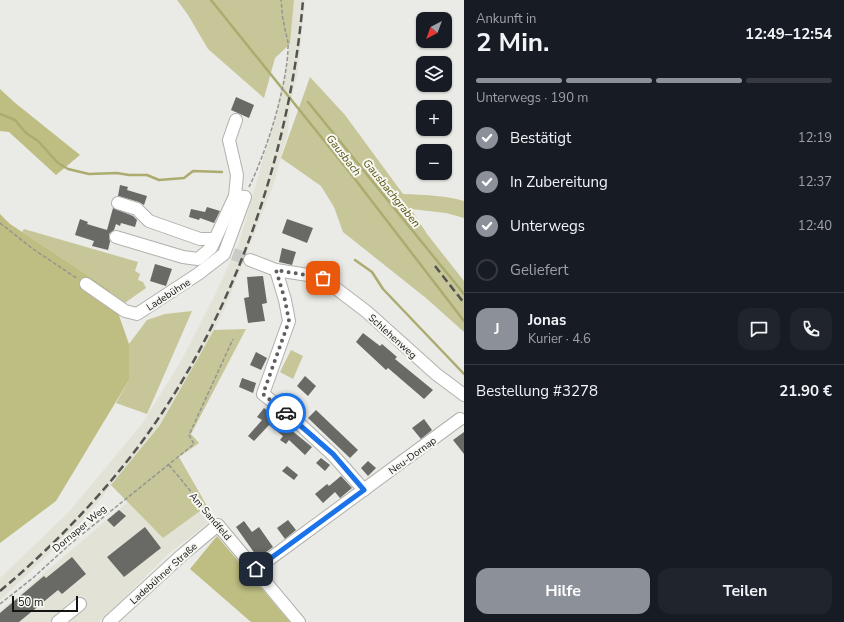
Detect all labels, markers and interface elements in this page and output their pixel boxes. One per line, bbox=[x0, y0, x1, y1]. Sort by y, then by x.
text: Ankunft in bbox=[476, 10, 536, 28]
north arrow bbox=[416, 12, 452, 48]
map controls bbox=[416, 12, 452, 180]
text: 12:49–12:54 bbox=[745, 24, 832, 44]
text: 2 Min. bbox=[476, 25, 549, 60]
button: layers bbox=[416, 56, 452, 92]
text: Unterwegs · 190 m bbox=[476, 89, 588, 107]
button: + bbox=[416, 100, 452, 136]
icon: check bbox=[476, 127, 498, 149]
text: Bestätigt bbox=[510, 128, 571, 148]
text: 12:19 bbox=[798, 129, 832, 147]
water label: Gausbach bbox=[323, 131, 365, 179]
button: − bbox=[416, 144, 452, 180]
water label: Gausbachgraben bbox=[359, 156, 424, 230]
icon: check bbox=[476, 171, 498, 193]
text: In Zubereitung bbox=[510, 172, 608, 192]
text: 12:37 bbox=[798, 173, 832, 191]
icon: check bbox=[476, 215, 498, 237]
text: Unterwegs bbox=[510, 216, 585, 236]
text: 12:40 bbox=[798, 217, 832, 235]
text: Geliefert bbox=[510, 260, 569, 280]
pin bbox=[306, 261, 340, 295]
icon: bag bbox=[312, 267, 334, 289]
street label: Ladebühne bbox=[144, 275, 193, 314]
button: chat bbox=[738, 308, 780, 350]
button: phone bbox=[790, 308, 832, 350]
text: Jonas bbox=[528, 310, 566, 330]
street label: Schlehenweg bbox=[365, 311, 420, 362]
text: J bbox=[494, 319, 500, 339]
text: Kurier · 4.6 bbox=[528, 330, 591, 348]
text: Bestellung #3278 bbox=[476, 381, 598, 401]
text: 21.90 € bbox=[779, 381, 832, 401]
courier bbox=[266, 393, 306, 433]
icon: car bbox=[275, 402, 297, 424]
street label: Neu-Dornap bbox=[386, 434, 439, 478]
street label: Am Sandfeld bbox=[186, 490, 235, 544]
street label: Dornaper Weg bbox=[50, 502, 110, 555]
street label: Ladebühner Straße bbox=[127, 540, 200, 608]
pin bbox=[239, 552, 273, 586]
icon: home bbox=[245, 558, 267, 580]
button: Hilfe bbox=[476, 568, 650, 614]
button: Teilen bbox=[658, 568, 832, 614]
scale bar bbox=[12, 594, 78, 613]
text: 50 m bbox=[18, 595, 43, 610]

